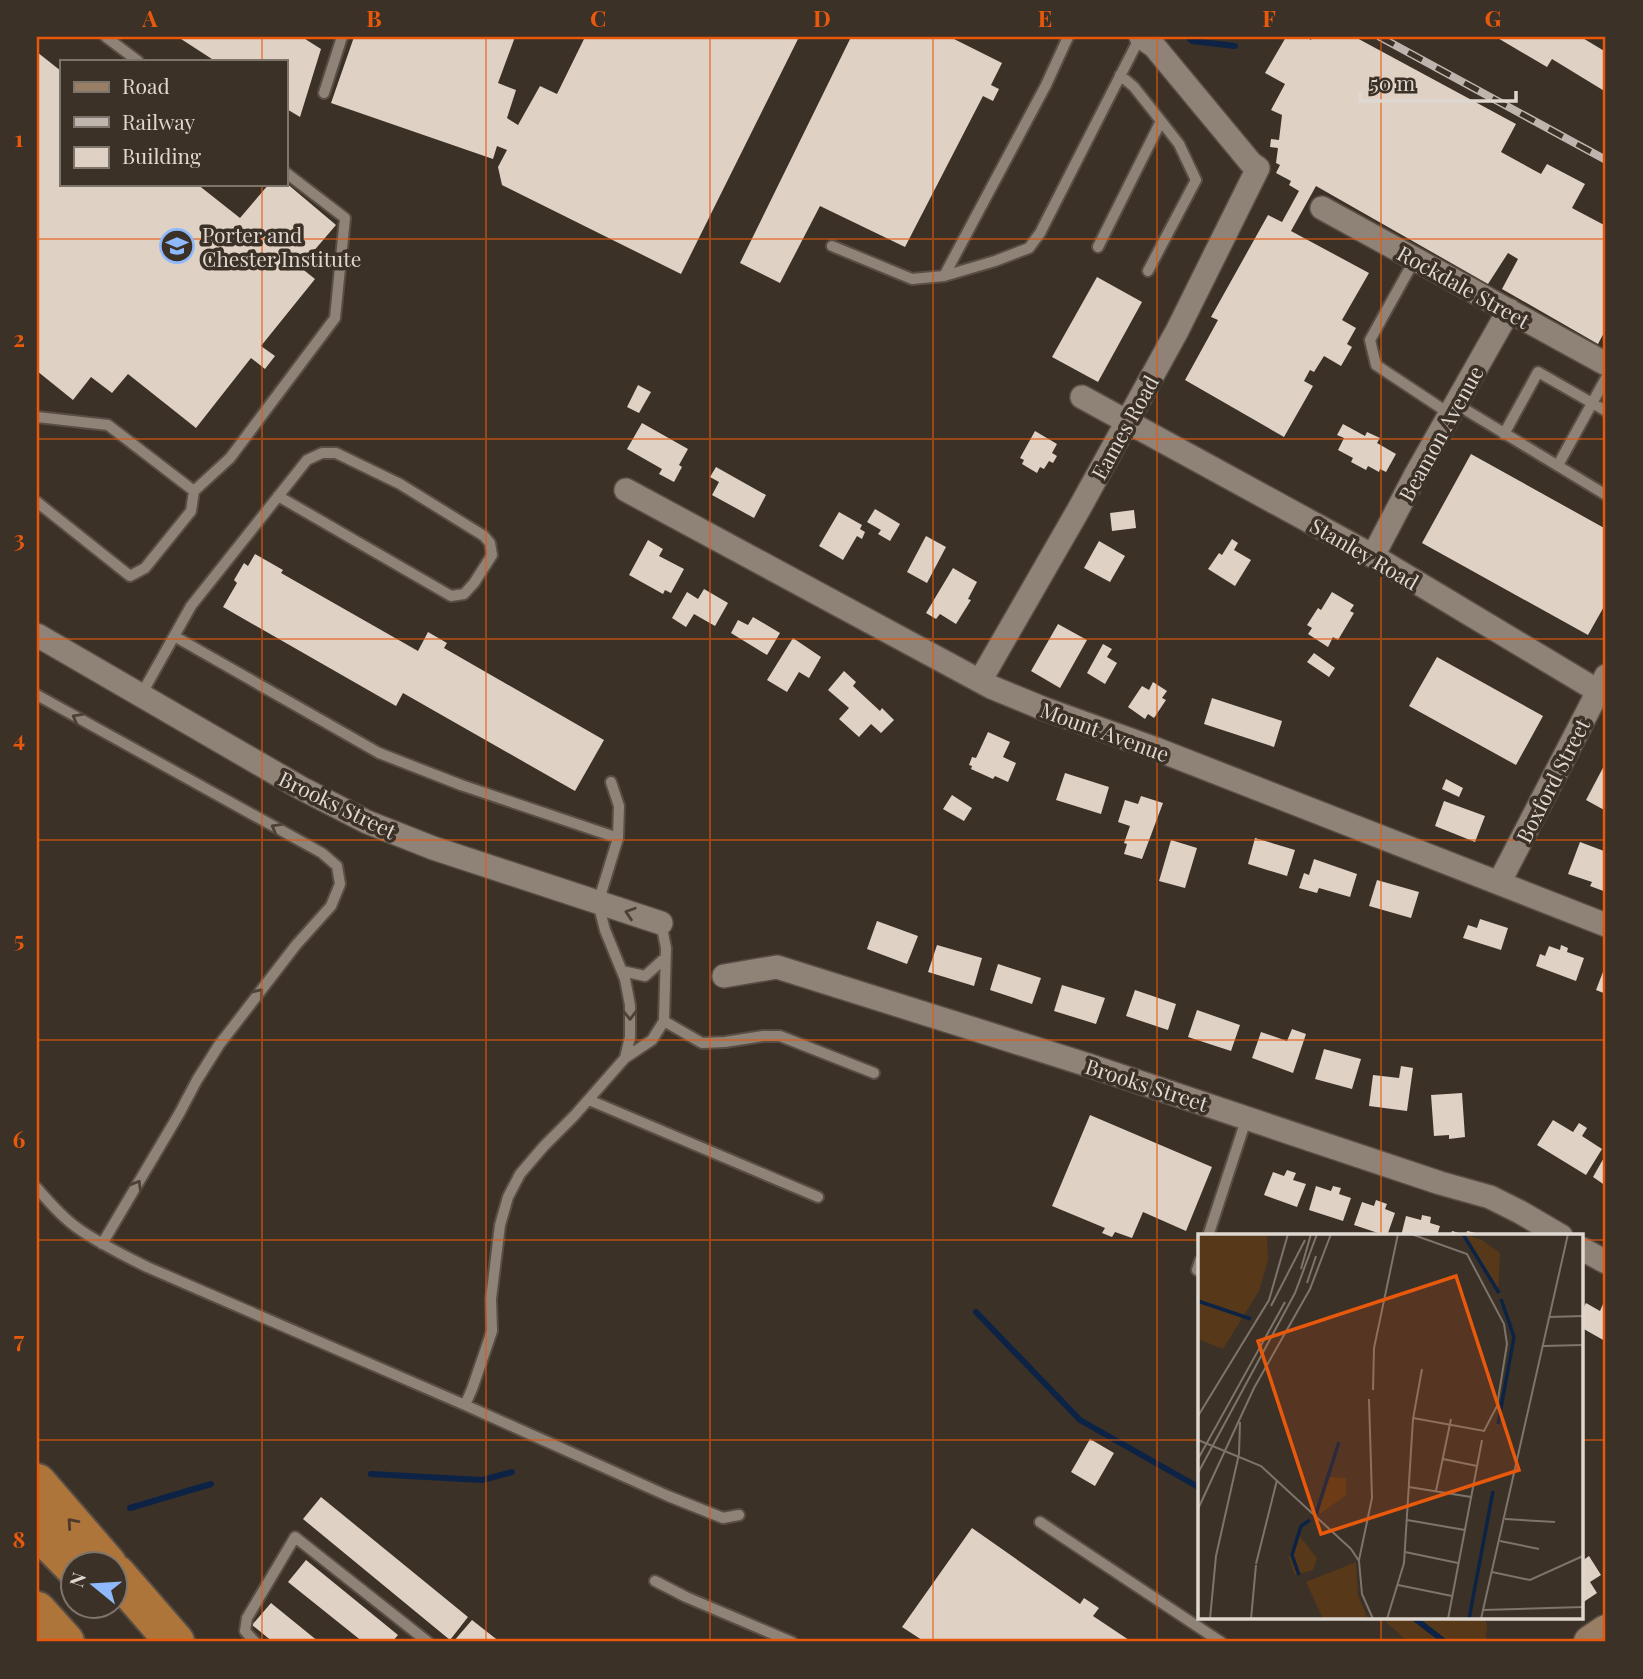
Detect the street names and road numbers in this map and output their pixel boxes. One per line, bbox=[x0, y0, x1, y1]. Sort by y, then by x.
street label: Rockdale Street bbox=[1393, 238, 1536, 334]
street label: Beamon Avenue bbox=[1391, 360, 1489, 506]
street label: Eames Road bbox=[1084, 370, 1164, 484]
street label: Stanley Road bbox=[1306, 511, 1424, 595]
street label: Mount Avenue bbox=[1037, 695, 1173, 767]
street label: Boxford Street bbox=[1509, 713, 1596, 847]
street label: Brooks Street bbox=[275, 764, 402, 845]
street label: Brooks Street bbox=[1082, 1051, 1212, 1117]

